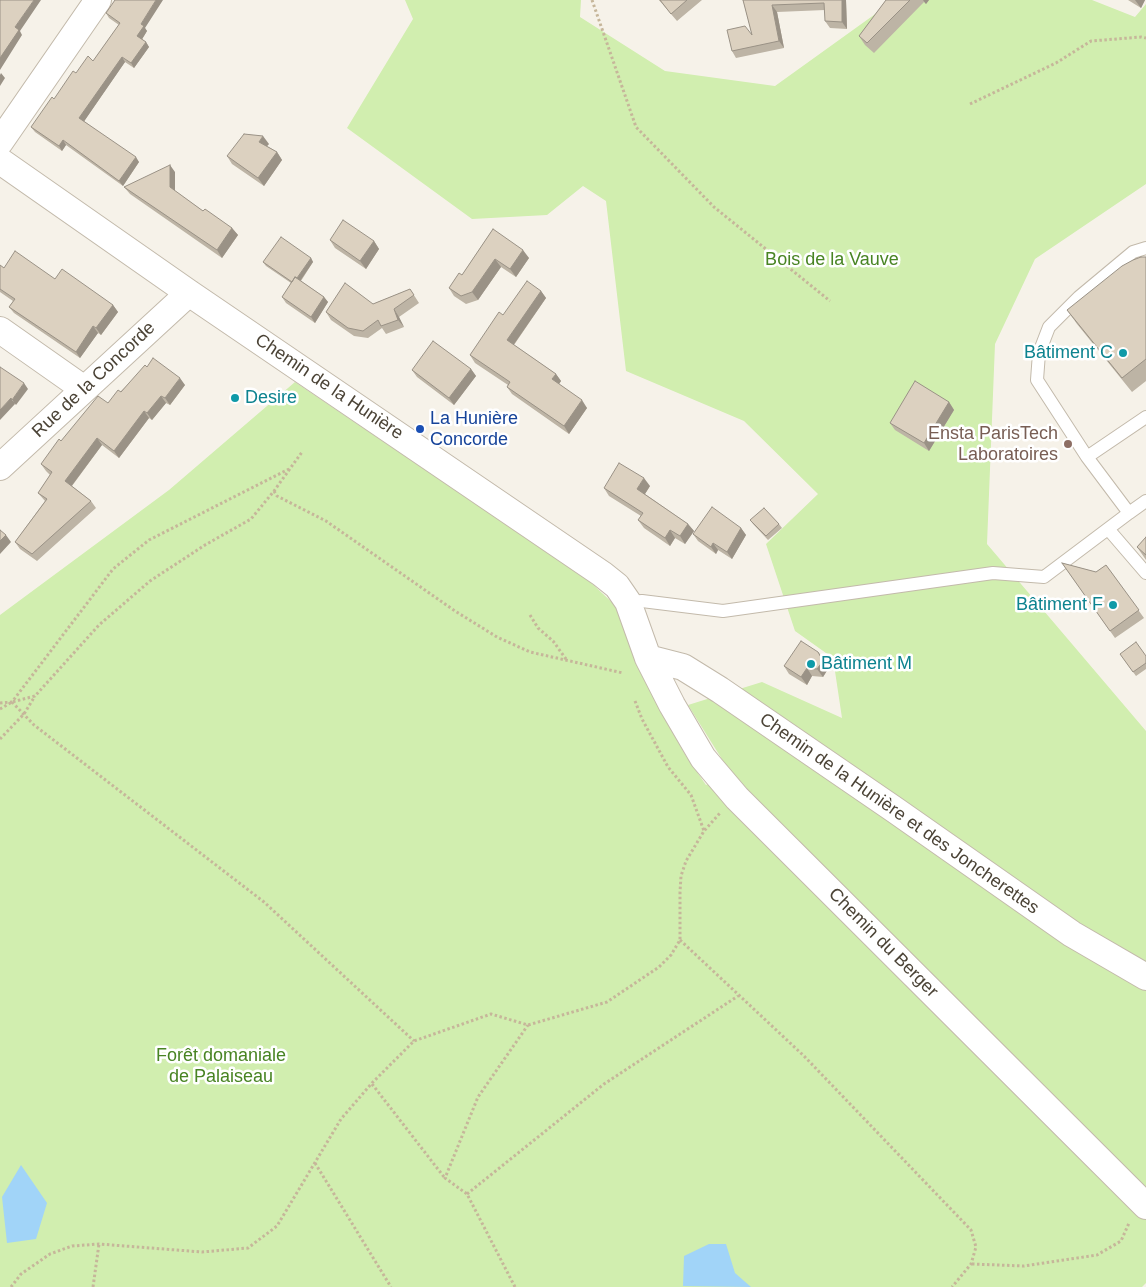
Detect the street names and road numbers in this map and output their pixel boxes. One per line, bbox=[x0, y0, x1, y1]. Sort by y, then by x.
street label: Rue de la Concorde bbox=[28, 318, 160, 442]
street label: Chemin de la Hunière bbox=[251, 329, 407, 445]
street label: Chemin de la Hunière et des Joncherettes bbox=[755, 709, 1043, 919]
street label: Chemin du Berger bbox=[824, 884, 942, 1002]

